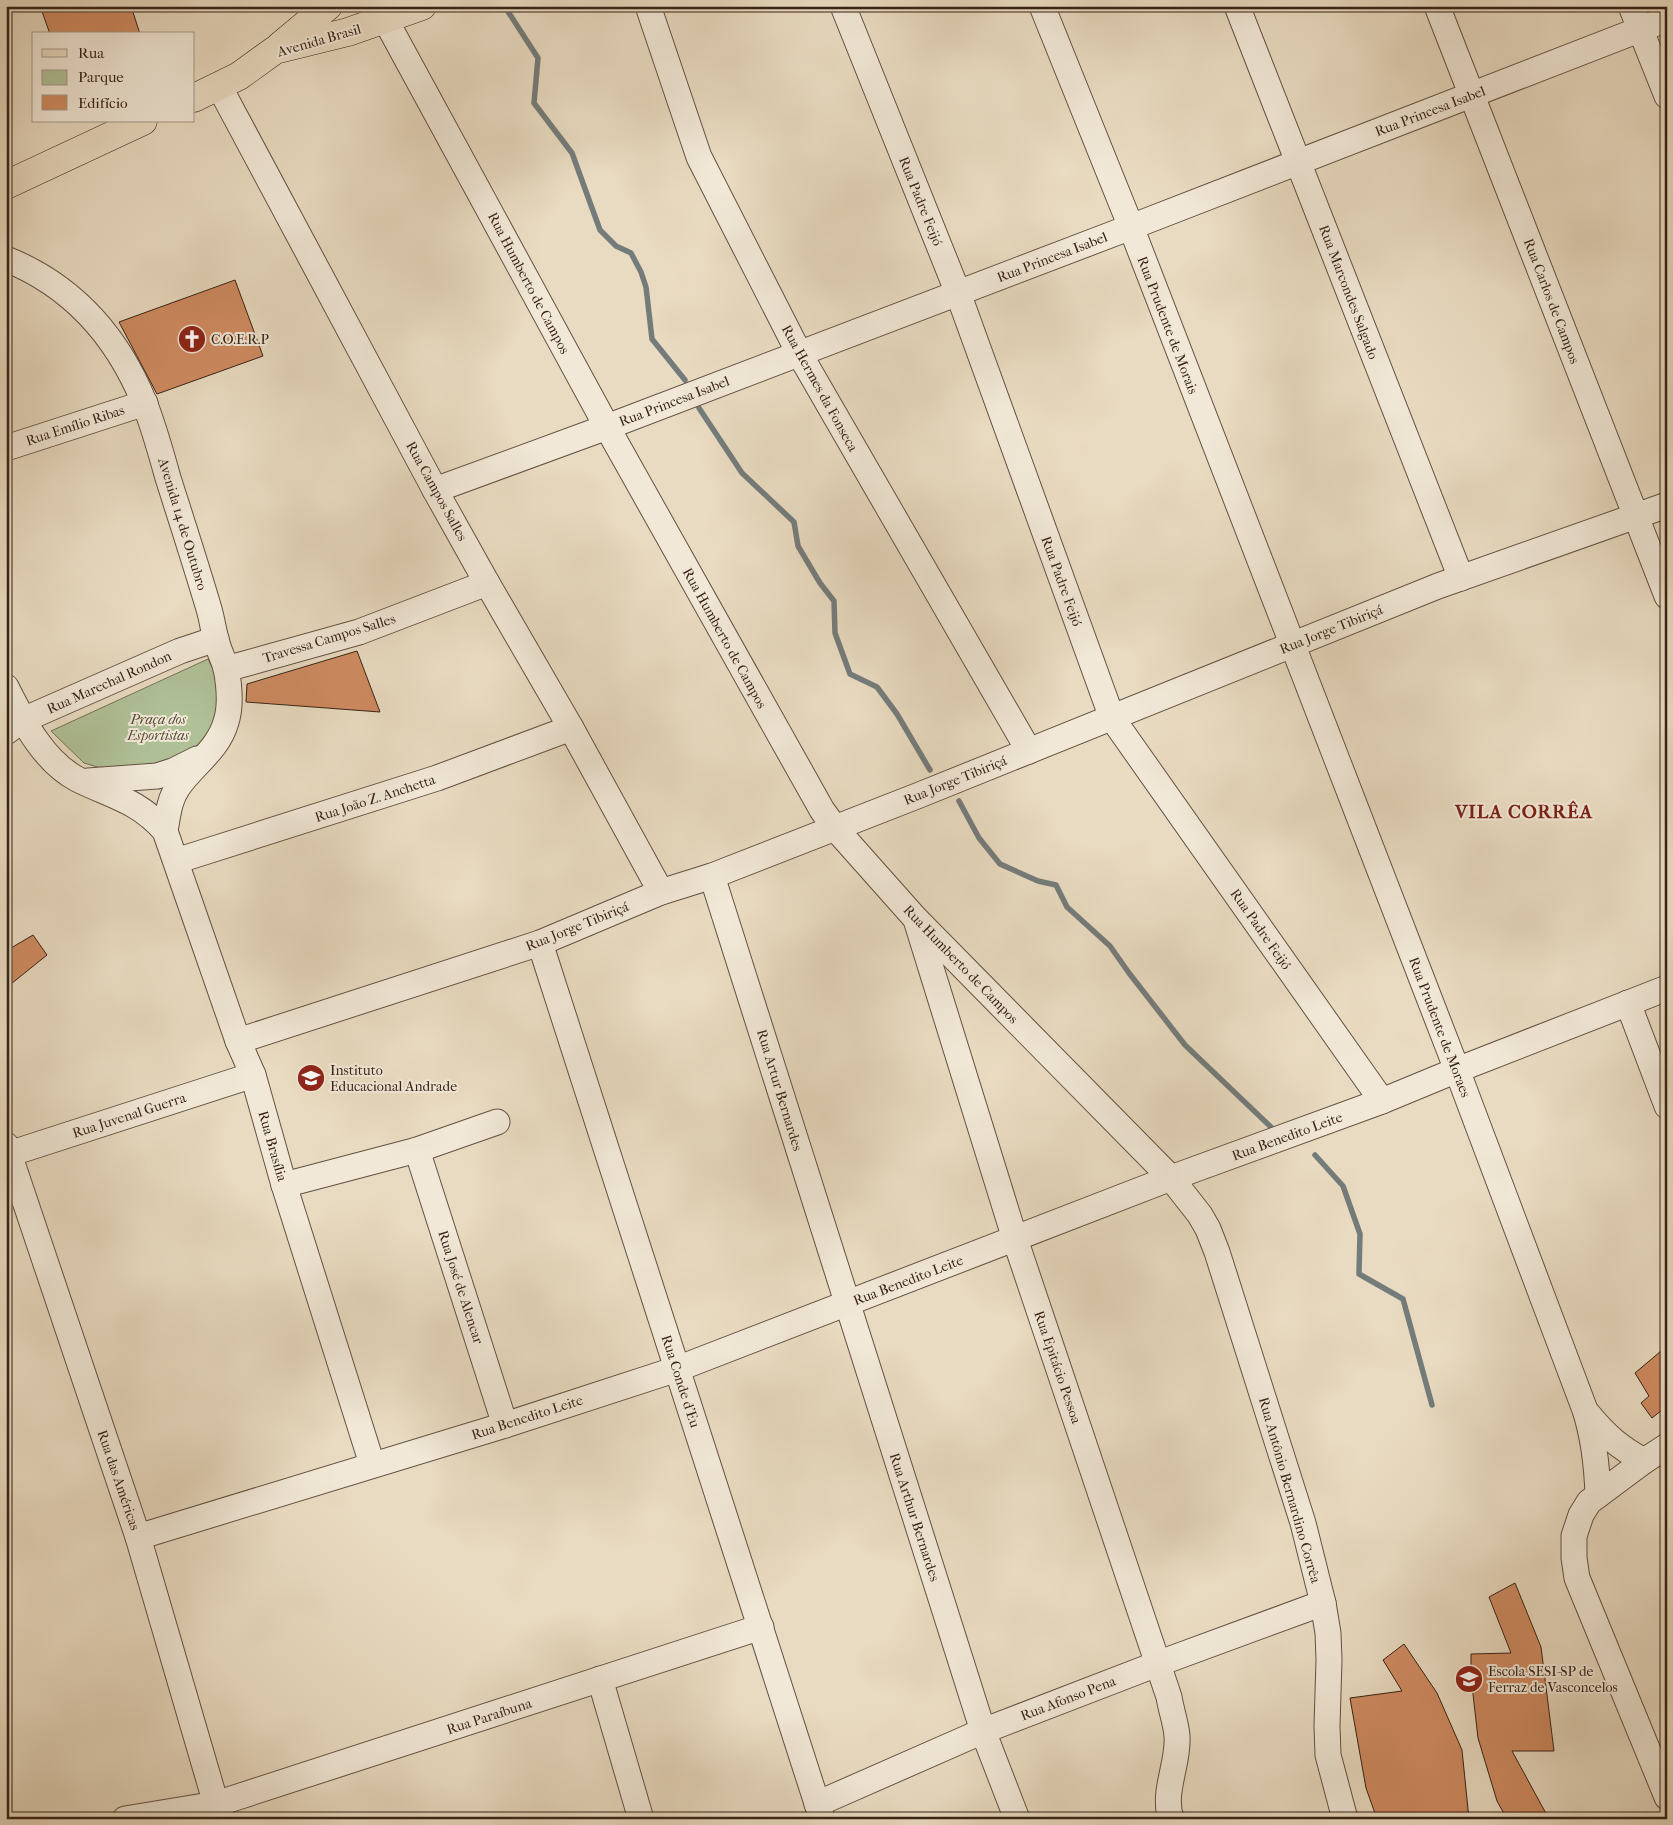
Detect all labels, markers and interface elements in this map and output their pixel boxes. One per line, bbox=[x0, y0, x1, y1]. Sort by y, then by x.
street label: Avenida Brasil bbox=[274, 20, 363, 61]
legend bbox=[32, 32, 195, 122]
text: Rua bbox=[78, 44, 105, 62]
text: Parque bbox=[78, 68, 124, 86]
street label: Rua Princesa Isabel bbox=[1373, 83, 1488, 140]
text: Edifício bbox=[78, 94, 128, 112]
street label: Rua Padre Feijó bbox=[895, 154, 946, 248]
street label: Rua Humberto de Campos bbox=[484, 209, 573, 357]
street label: Rua Marcondes Salgado bbox=[1315, 223, 1382, 362]
street label: Rua Princesa Isabel bbox=[995, 229, 1110, 286]
street label: Rua Carlos de Campos bbox=[1520, 236, 1583, 366]
street label: Rua Prudente de Morais bbox=[1133, 254, 1202, 396]
street label: Rua Hermes da Fonseca bbox=[778, 322, 862, 455]
church icon: C.O.E.R.P bbox=[177, 324, 207, 354]
place label: C.O.E.R.P bbox=[211, 331, 269, 348]
street label: Rua Princesa Isabel bbox=[617, 373, 732, 430]
street label: Rua Emílio Ribas bbox=[24, 402, 127, 449]
street label: Rua Campos Salles bbox=[402, 438, 471, 544]
street label: Avenida 14 de Outubro bbox=[154, 455, 211, 592]
street label: Rua Padre Feijó bbox=[1037, 534, 1086, 629]
street label: Rua Humberto de Campos bbox=[679, 565, 770, 712]
street label: Rua Jorge Tibiriçá bbox=[1277, 601, 1386, 658]
street label: Travessa Campos Salles bbox=[261, 610, 398, 667]
street label: Rua Marechal Rondon bbox=[44, 647, 174, 718]
park label: Praça dos Esportistas bbox=[126, 711, 190, 744]
street label: Rua Jorge Tibiriçá bbox=[901, 752, 1010, 809]
street label: Rua João Z. Anchetta bbox=[313, 771, 438, 826]
district label: VILA CORRÊA bbox=[1454, 800, 1593, 823]
street label: Rua Padre Feijó bbox=[1226, 886, 1295, 973]
street label: Rua Jorge Tibiriçá bbox=[523, 898, 632, 955]
street label: Rua Humberto de Campos bbox=[900, 902, 1022, 1027]
street label: Rua Prudente de Moraes bbox=[1405, 955, 1474, 1100]
street label: Rua Artur Bernardes bbox=[753, 1027, 806, 1153]
place label: Instituto Educacional Andrade bbox=[330, 1062, 457, 1095]
school or university icon: Instituto Educacional Andrade bbox=[296, 1063, 326, 1093]
street label: Rua Juvenal Guerra bbox=[70, 1089, 189, 1142]
street label: Rua Brasília bbox=[254, 1109, 291, 1184]
street label: Rua Benedito Leite bbox=[1230, 1109, 1345, 1164]
street label: Rua José de Alencar bbox=[434, 1228, 487, 1346]
street label: Rua Benedito Leite bbox=[851, 1252, 966, 1309]
street label: Rua Epitácio Pessoa bbox=[1030, 1309, 1085, 1426]
street label: Rua Conde d'Eu bbox=[658, 1333, 704, 1430]
street label: Rua Benedito Leite bbox=[469, 1391, 585, 1444]
street label: Rua Antônio Bernardino Corrêa bbox=[1255, 1395, 1324, 1586]
street label: Rua das Américas bbox=[93, 1428, 144, 1533]
street label: Rua Arthur Bernardes bbox=[886, 1451, 943, 1584]
place label: Escola SESI-SP de Ferraz de Vasconcelos bbox=[1488, 1663, 1618, 1696]
school or university icon: Escola SESI-SP de Ferraz de Vasconcelos bbox=[1454, 1664, 1484, 1694]
street label: Rua Afonso Pena bbox=[1018, 1672, 1119, 1724]
street label: Rua Paraíbuna bbox=[445, 1695, 534, 1738]

